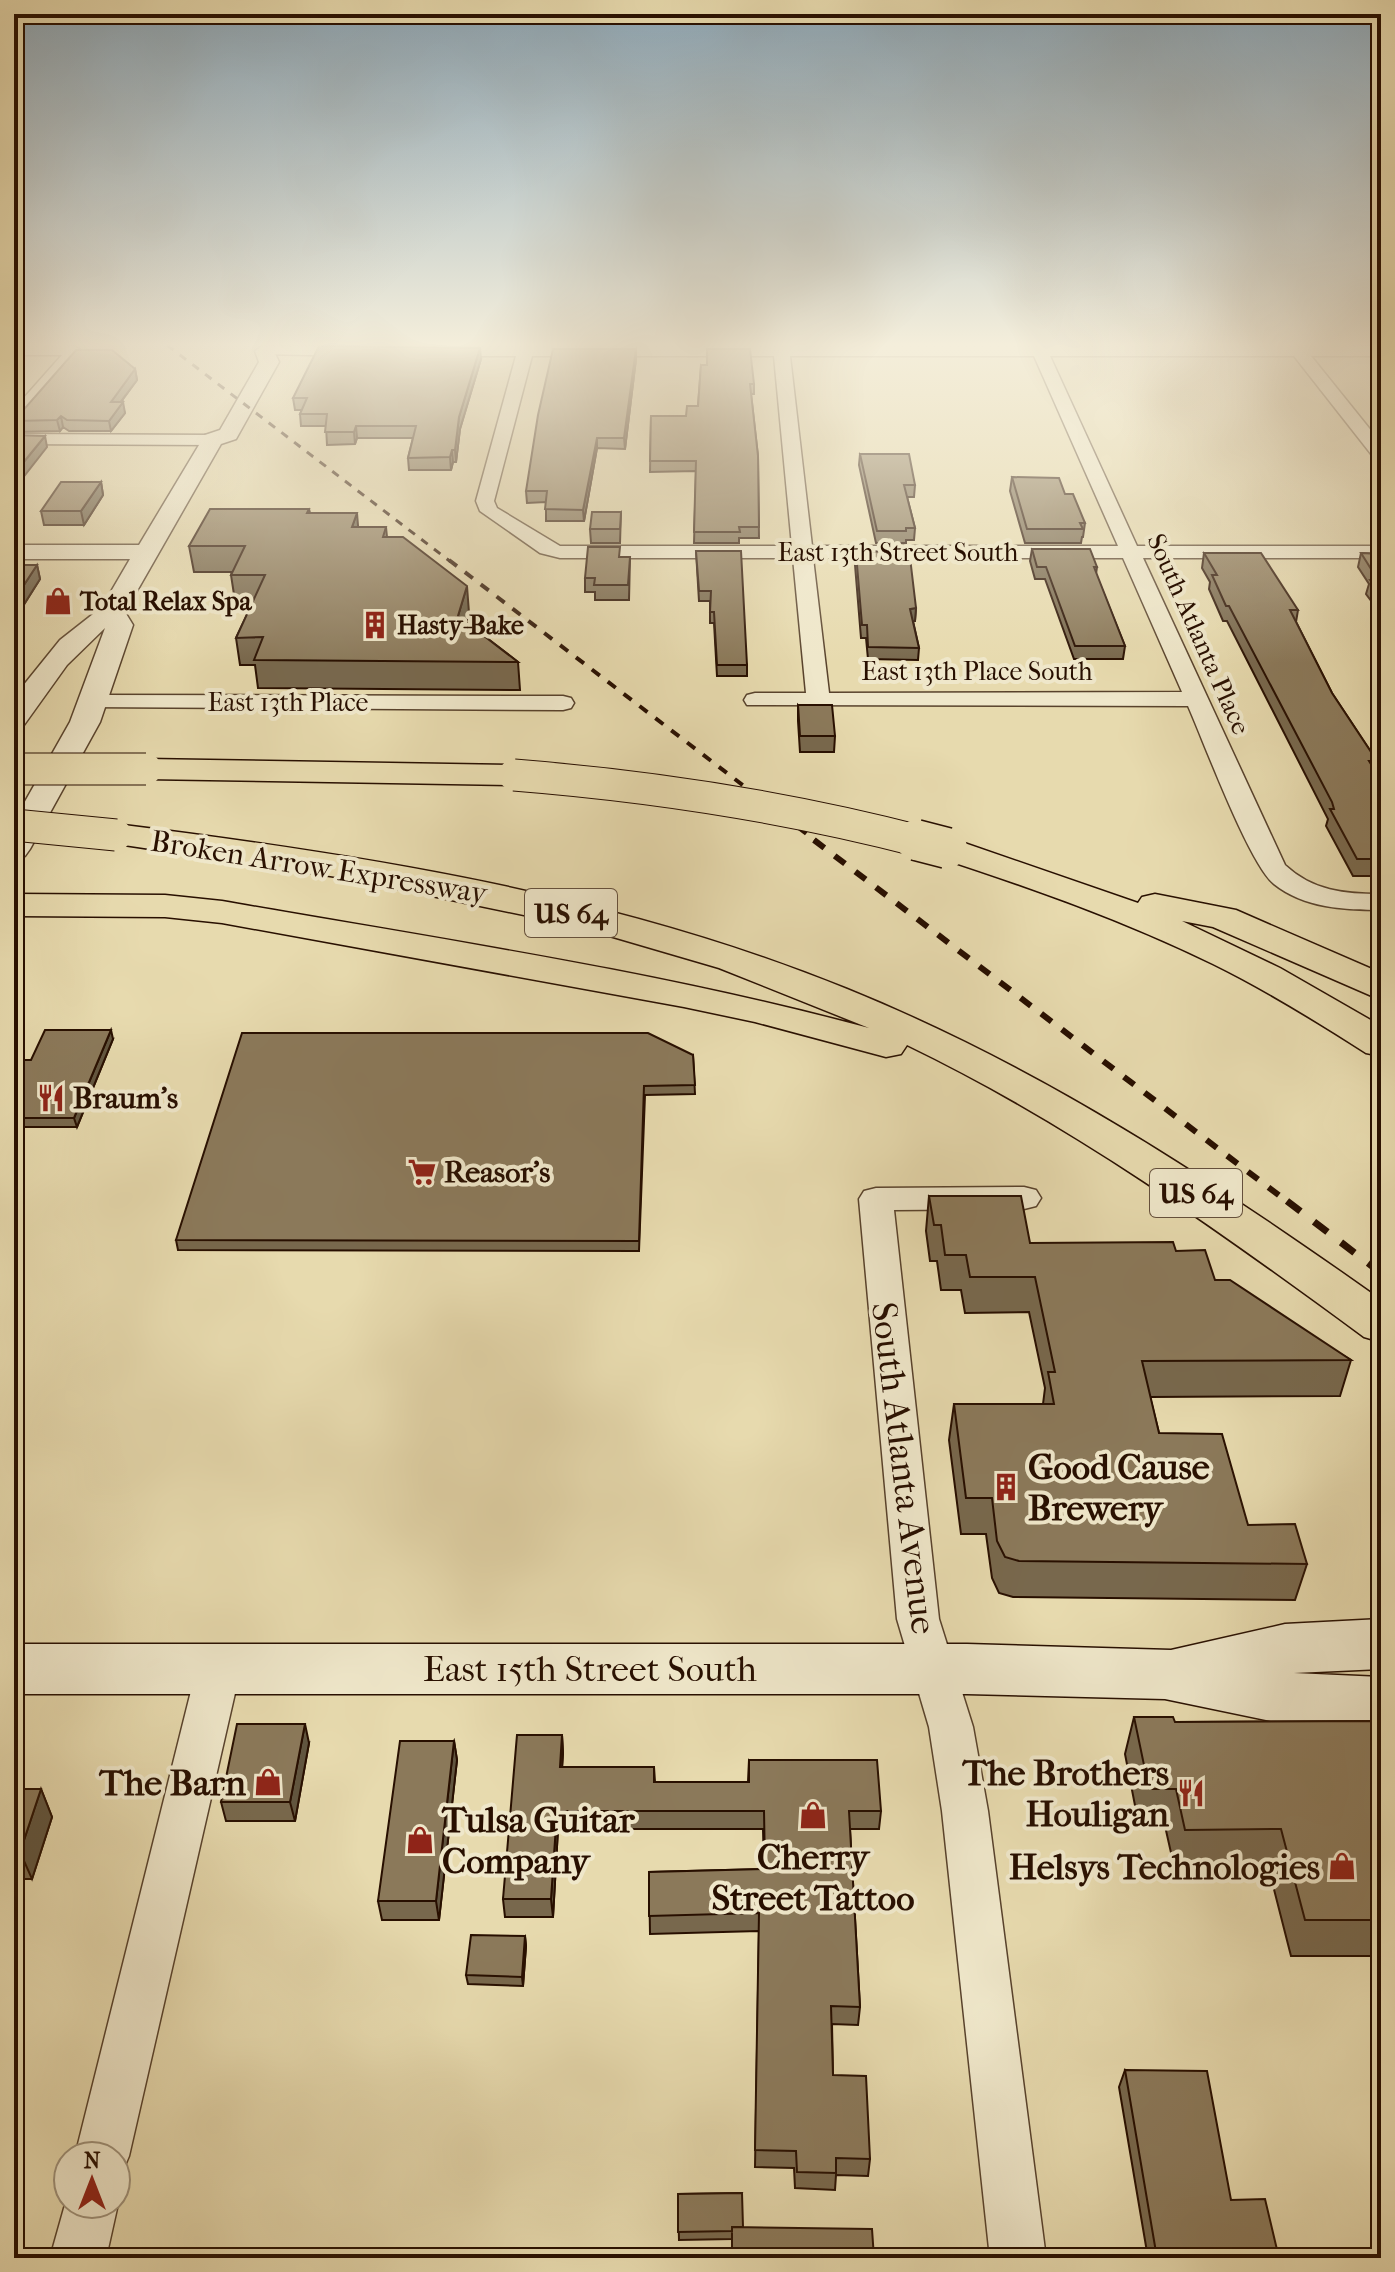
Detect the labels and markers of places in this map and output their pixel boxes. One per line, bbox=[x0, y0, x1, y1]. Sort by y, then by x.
shop icon: Total Relax Spa bbox=[43, 586, 73, 616]
place label: Total Relax Spa bbox=[79, 586, 252, 617]
building icon: Hasty-Bake bbox=[360, 610, 390, 640]
place label: Hasty-Bake bbox=[397, 610, 524, 641]
place label: Braum's bbox=[73, 1081, 178, 1116]
restaurant icon: Braum's bbox=[36, 1083, 66, 1113]
place label: Reasor's bbox=[444, 1155, 550, 1190]
supermarket icon: Reasor's bbox=[407, 1157, 437, 1187]
place label: Good Cause Brewery bbox=[1028, 1446, 1210, 1529]
building icon: Good Cause Brewery bbox=[991, 1472, 1021, 1502]
place label: The Brothers Houligan bbox=[962, 1752, 1170, 1835]
place label: The Barn bbox=[98, 1762, 247, 1804]
shop icon: The Barn bbox=[253, 1767, 283, 1797]
restaurant icon: The Brothers Houligan bbox=[1176, 1778, 1206, 1808]
place label: Tulsa Guitar Company bbox=[441, 1799, 635, 1882]
shop icon: Cherry Street Tattoo bbox=[798, 1800, 828, 1830]
shop icon: Tulsa Guitar Company bbox=[405, 1825, 435, 1855]
place label: Cherry Street Tattoo bbox=[712, 1836, 914, 1919]
place label: Helsys Technologies bbox=[1009, 1846, 1320, 1888]
shop icon: Helsys Technologies bbox=[1327, 1851, 1357, 1881]

